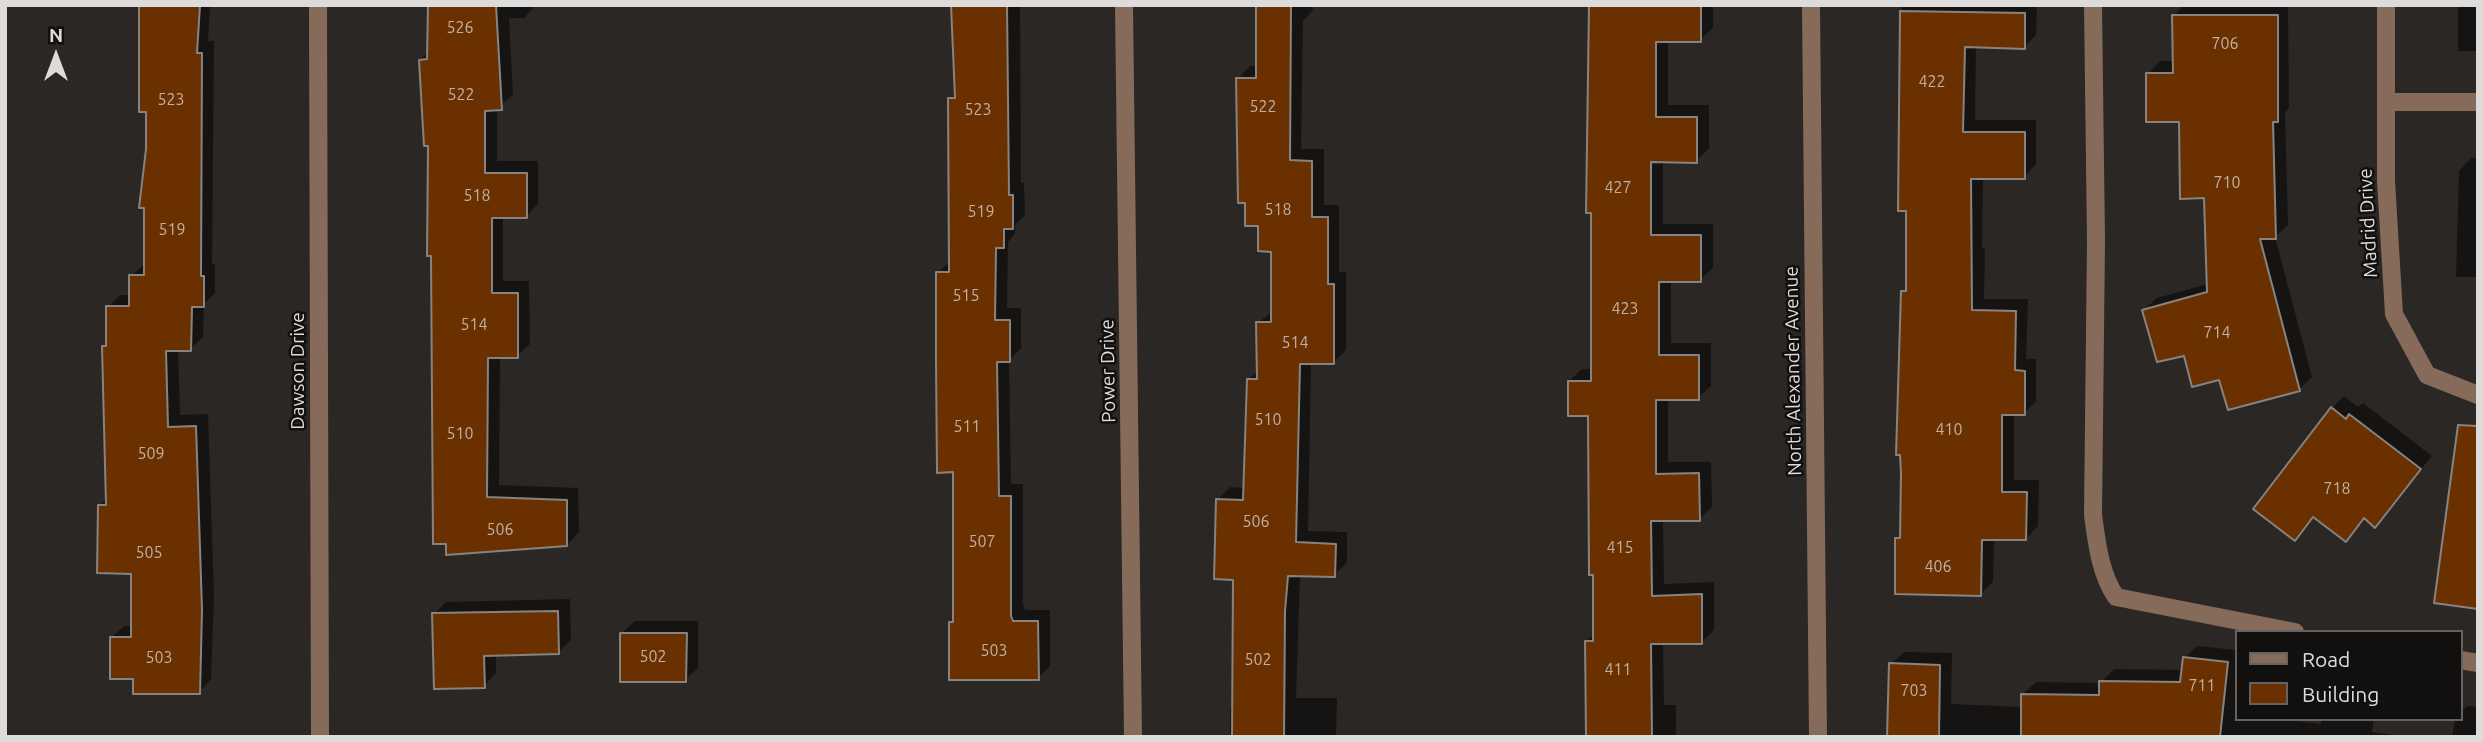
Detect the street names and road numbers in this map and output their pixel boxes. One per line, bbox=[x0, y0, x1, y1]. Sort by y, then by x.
street label: Madrid Drive bbox=[2354, 168, 2382, 278]
street label: North Alexander Avenue bbox=[1780, 266, 1806, 476]
street label: Dawson Drive bbox=[287, 312, 309, 430]
street label: Power Drive bbox=[1096, 319, 1120, 423]

